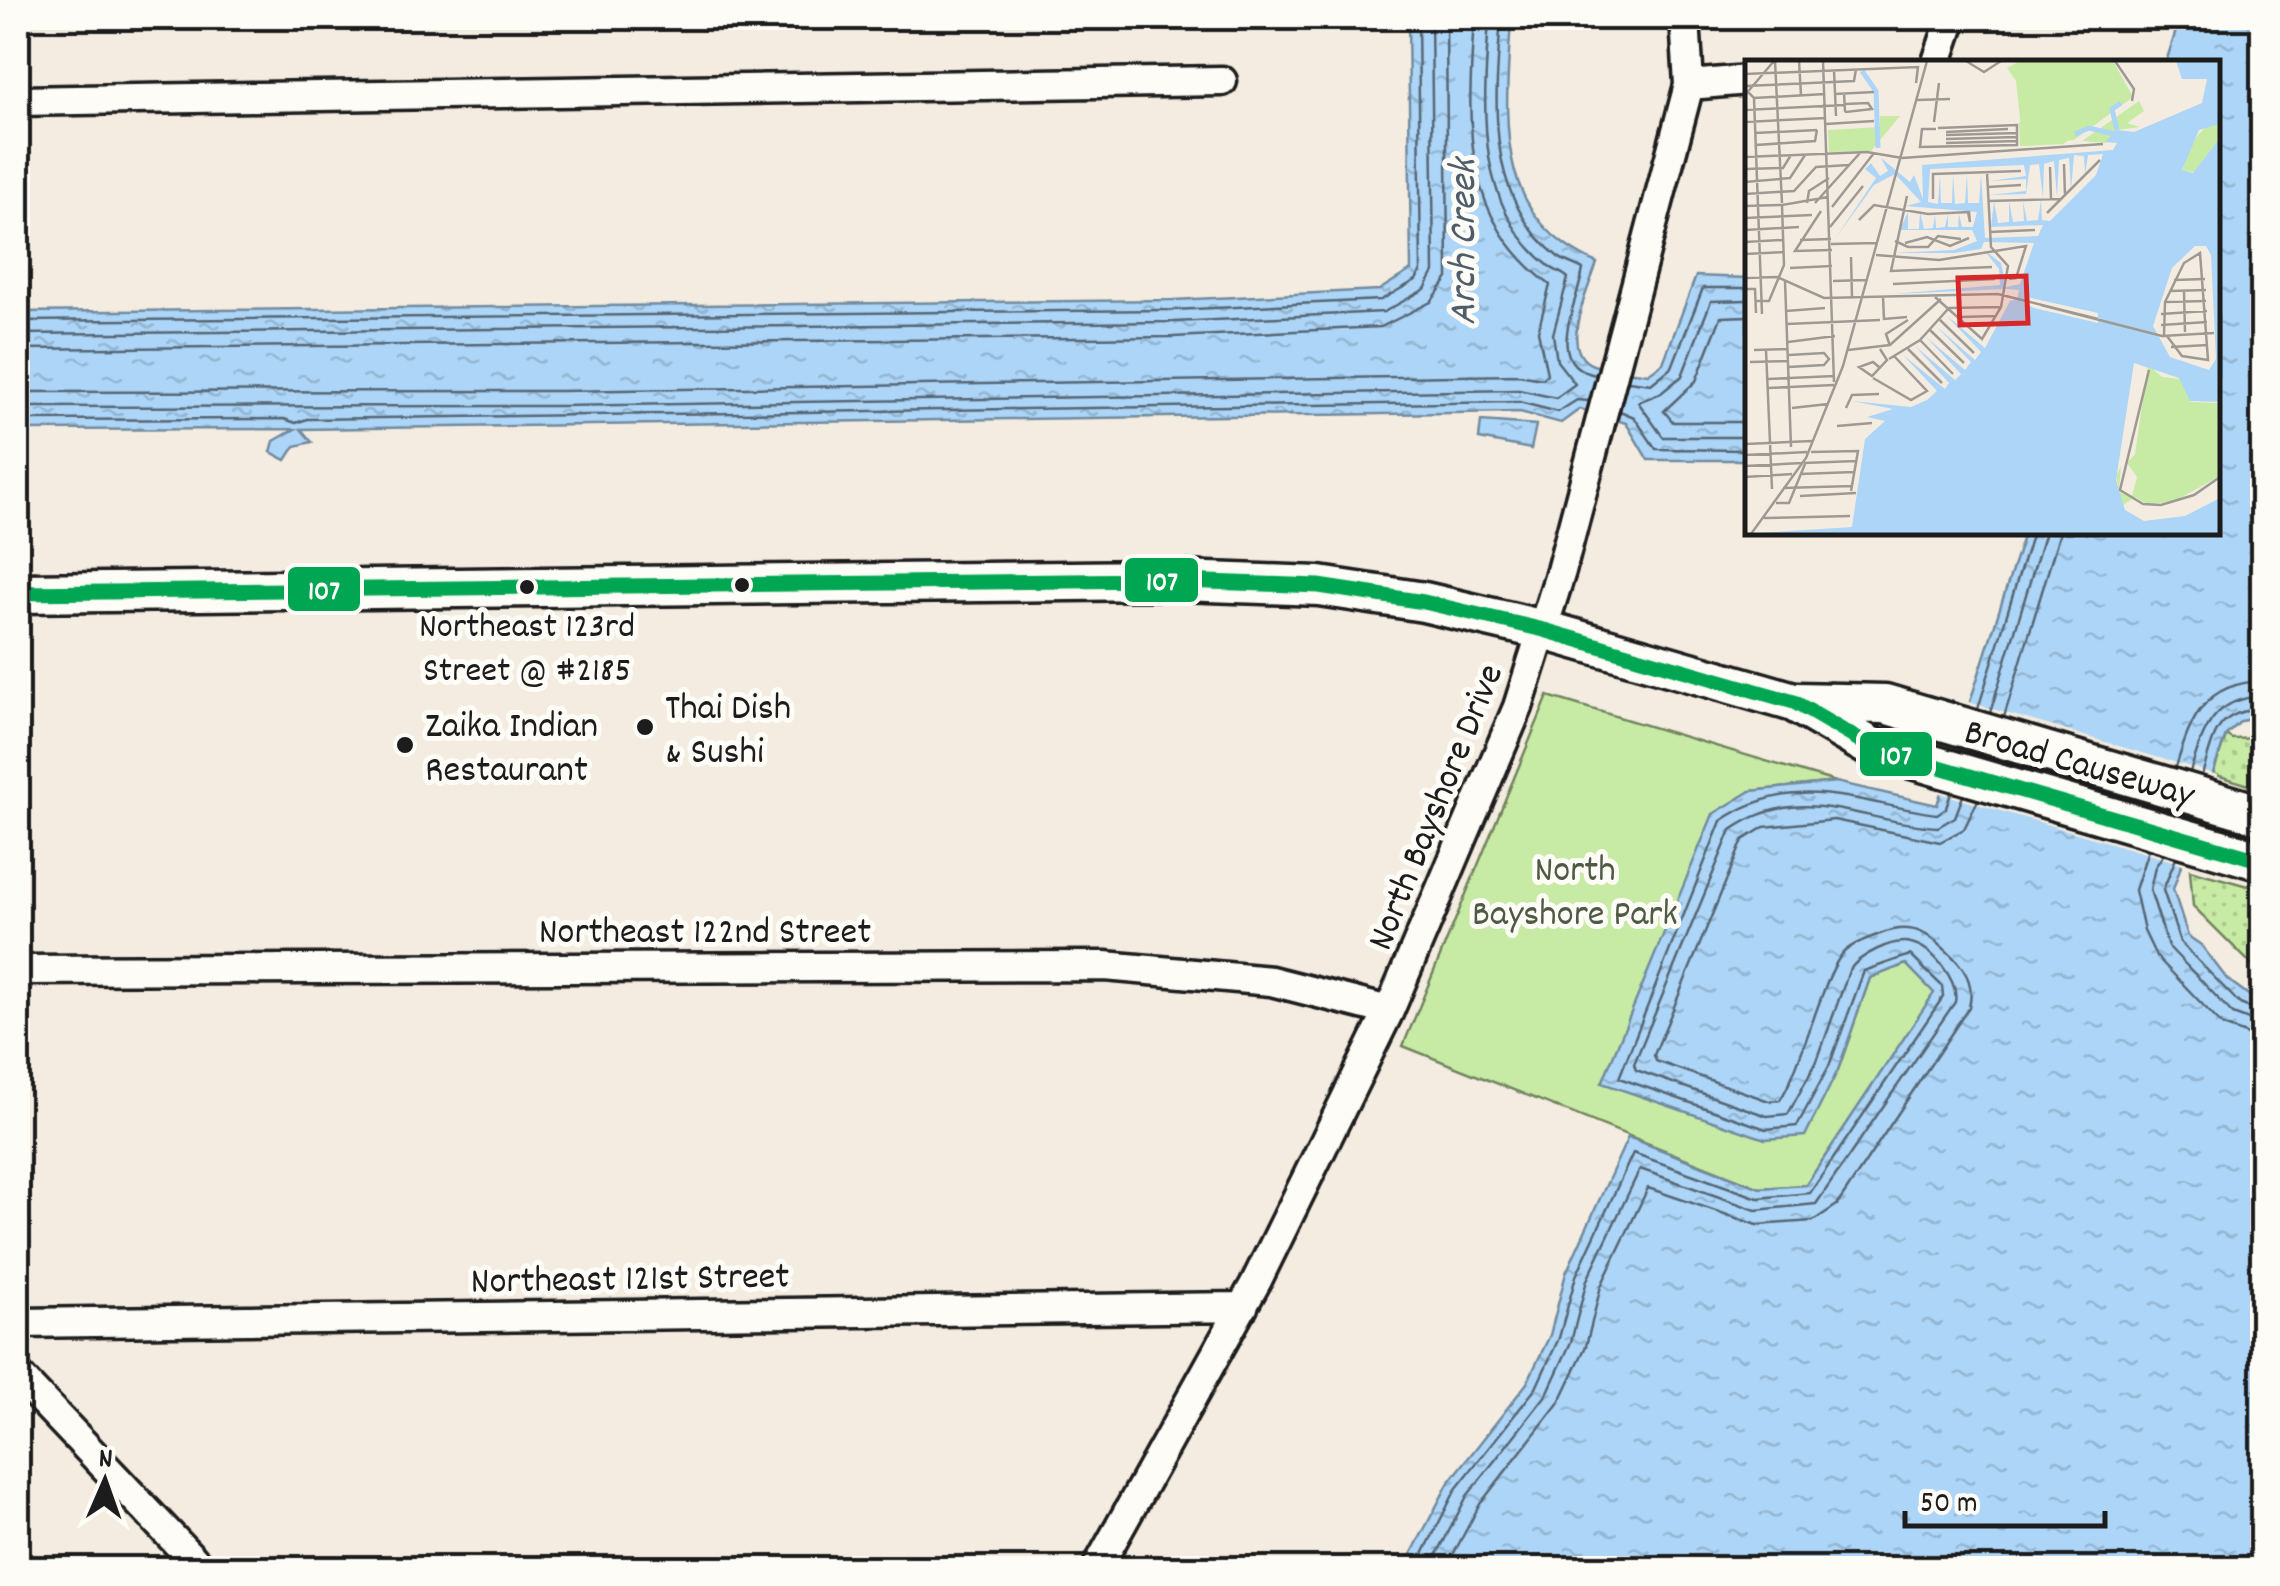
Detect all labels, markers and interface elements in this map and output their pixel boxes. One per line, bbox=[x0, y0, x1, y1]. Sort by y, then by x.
inset map bbox=[1745, 60, 2220, 535]
water label: Arch Creek bbox=[1438, 155, 1495, 325]
line badge: 107 bbox=[1123, 556, 1200, 604]
line badge: 107 bbox=[286, 565, 362, 613]
text: 107 bbox=[1146, 565, 1178, 605]
text: 107 bbox=[308, 574, 340, 614]
unlabelled marker bbox=[732, 575, 752, 595]
marker: Northeast 123rd Street @ #2185 bbox=[517, 577, 537, 597]
place label: Northeast 123rd Street @ #2185 bbox=[419, 603, 635, 699]
street label: North Bayshore Drive bbox=[1356, 657, 1521, 959]
place label: Thai Dish & Sushi bbox=[665, 683, 791, 782]
place label: Zaika Indian Restaurant bbox=[425, 701, 598, 800]
street label: Broad Causeway bbox=[1957, 707, 2200, 826]
marker: Thai Dish & Sushi bbox=[634, 716, 656, 738]
line badge: 107 bbox=[1858, 730, 1934, 778]
marker: Zaika Indian Restaurant bbox=[394, 734, 416, 756]
text: 107 bbox=[1880, 739, 1912, 779]
park label: North Bayshore Park bbox=[1472, 845, 1678, 944]
street label: Northeast 122nd Street bbox=[539, 907, 871, 962]
street label: Northeast 121st Street bbox=[470, 1251, 790, 1312]
north arrow bbox=[55, 1431, 155, 1531]
text: N bbox=[98, 1441, 113, 1481]
scale bar bbox=[1905, 1466, 2105, 1528]
text: 50 m bbox=[1920, 1484, 1978, 1527]

